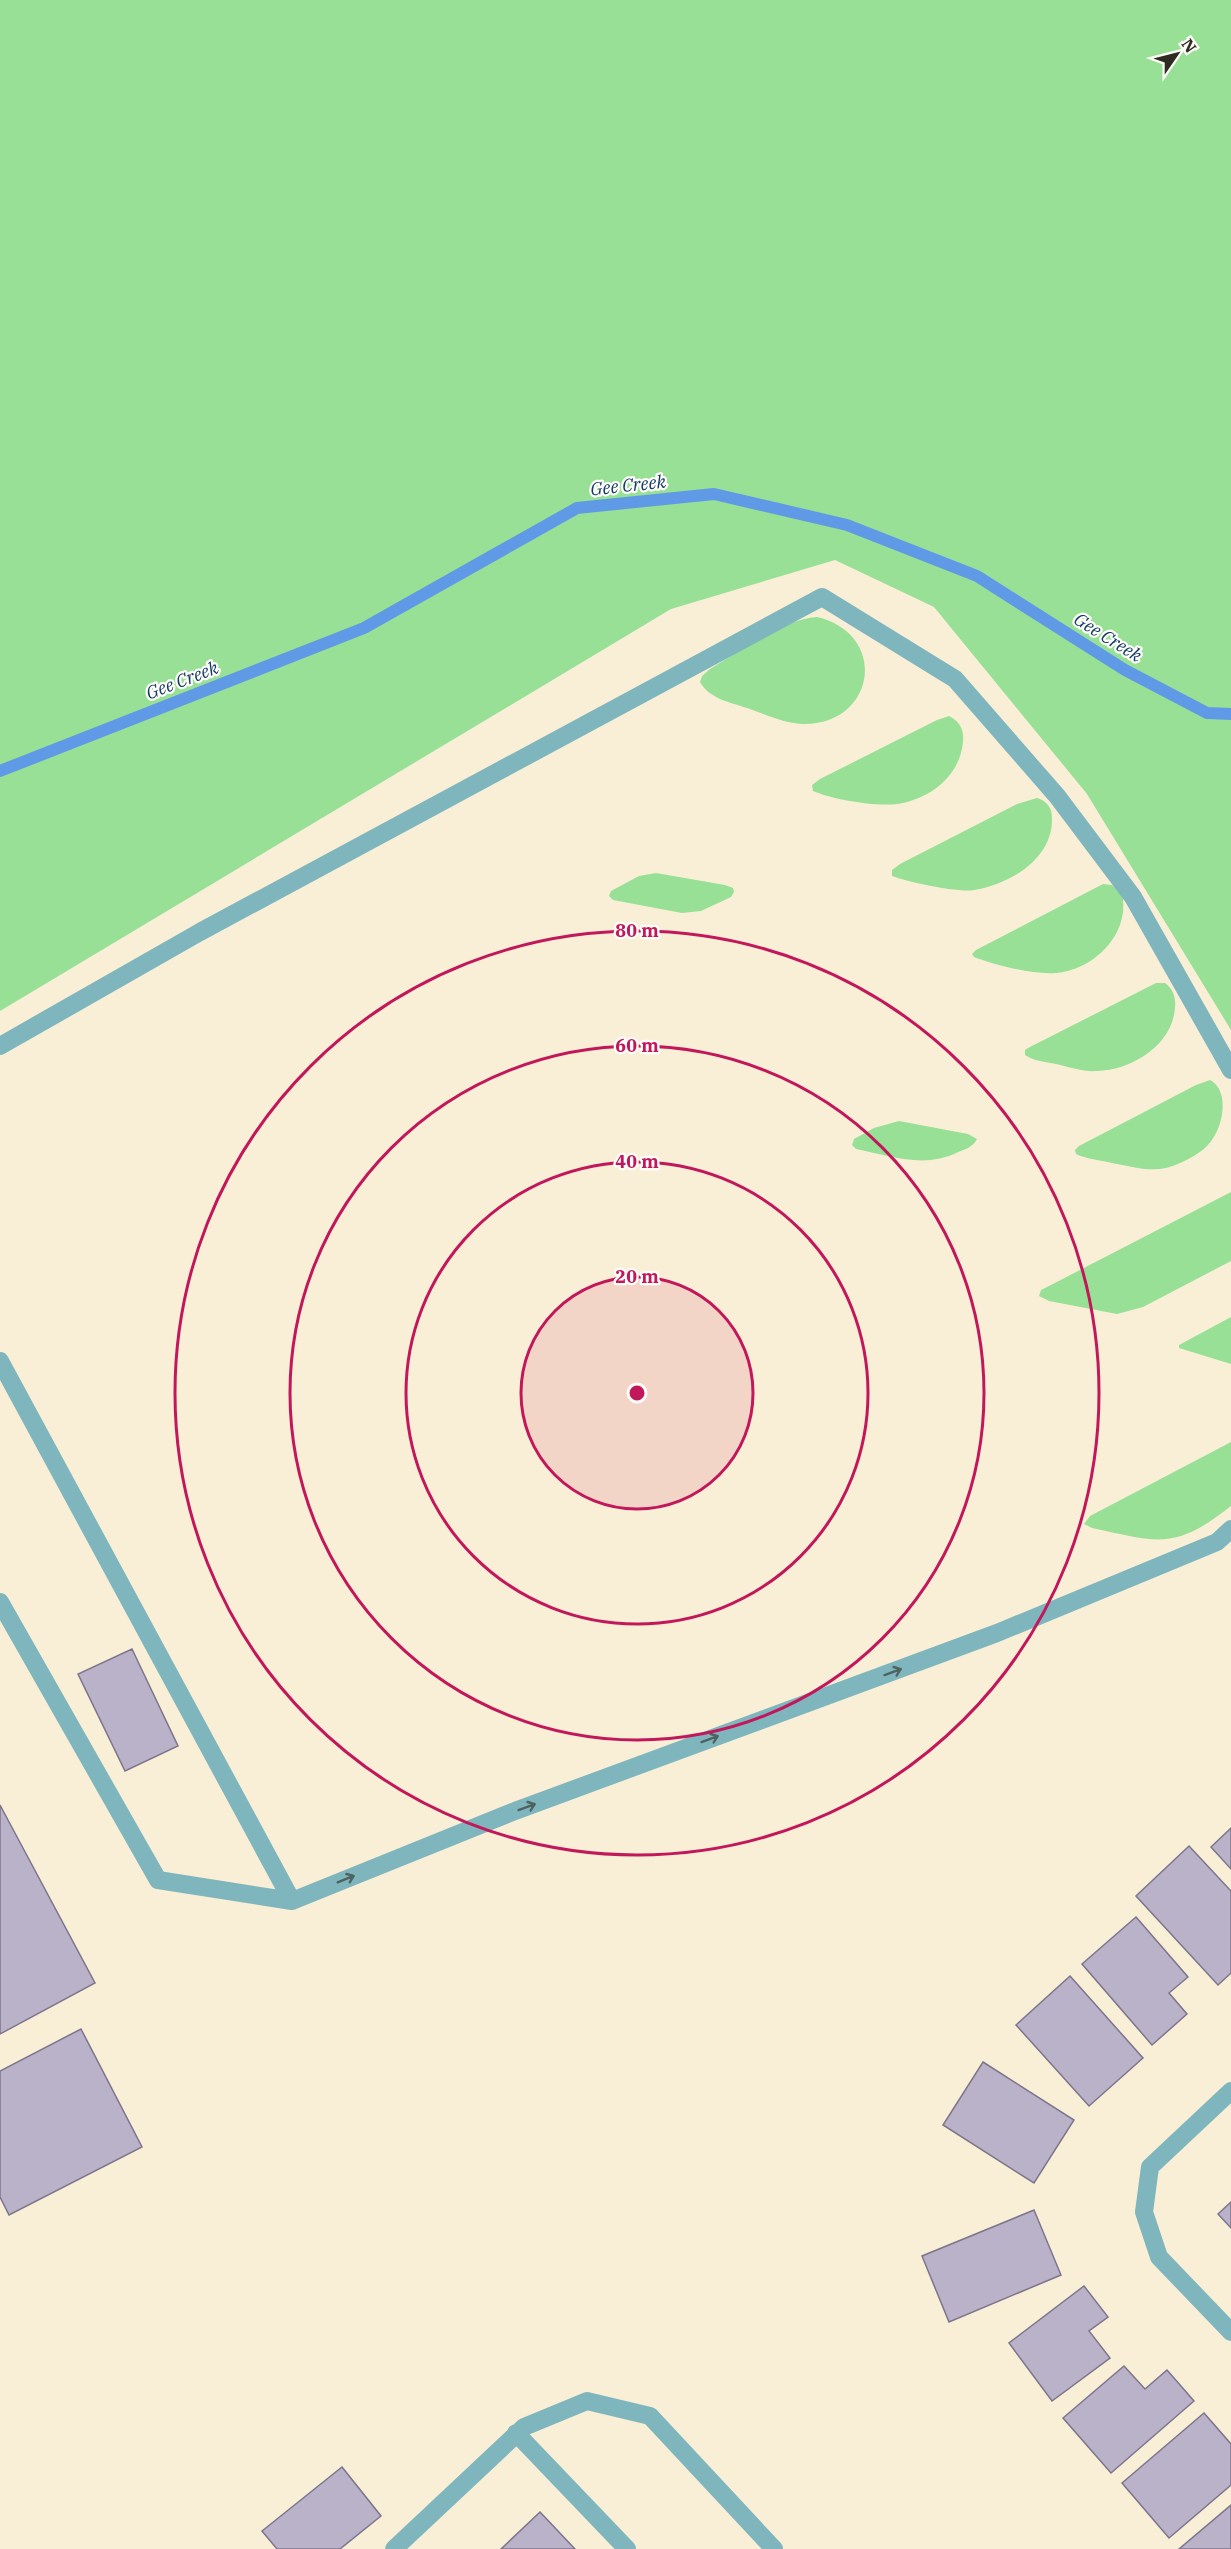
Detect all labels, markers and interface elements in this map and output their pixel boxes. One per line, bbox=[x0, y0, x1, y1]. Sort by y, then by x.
north arrow bbox=[1147, 24, 1207, 84]
text: N bbox=[1177, 34, 1201, 56]
water label: Gee Creek bbox=[589, 470, 667, 500]
water label: Gee Creek bbox=[1070, 607, 1147, 667]
water label: Gee Creek bbox=[142, 656, 222, 704]
text: 80 m bbox=[615, 919, 659, 942]
text: 60 m bbox=[615, 1034, 659, 1057]
text: 40 m bbox=[615, 1150, 659, 1173]
text: 20 m bbox=[615, 1265, 659, 1288]
centre of rings bbox=[627, 1383, 647, 1403]
one-way arrow bbox=[883, 1665, 902, 1676]
one-way arrow bbox=[700, 1733, 719, 1744]
one-way arrow bbox=[517, 1800, 536, 1811]
one-way arrow bbox=[336, 1873, 355, 1884]

